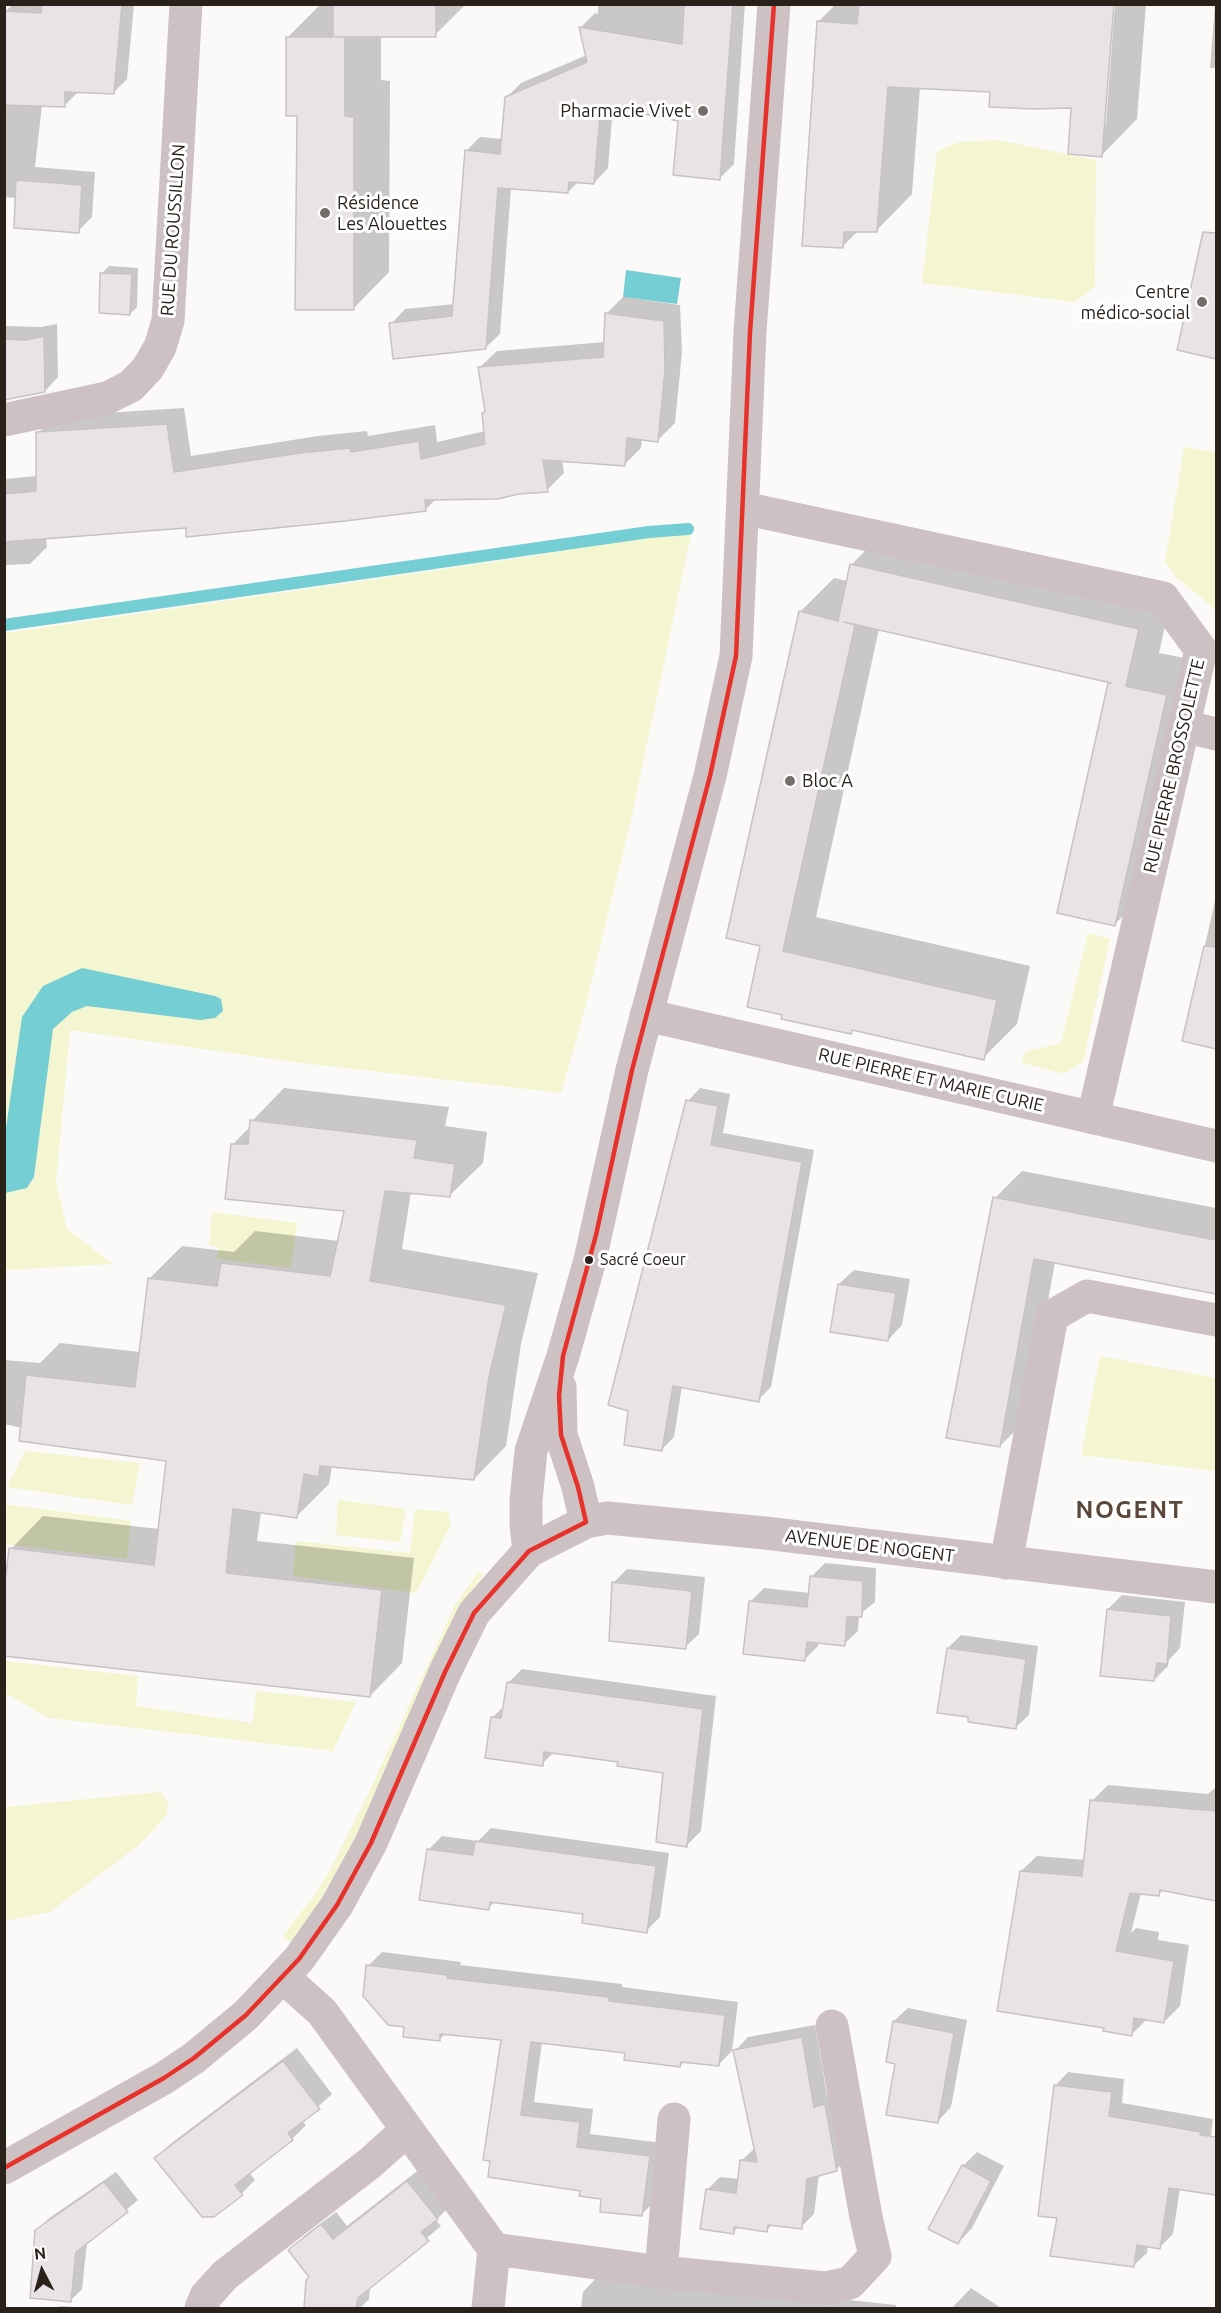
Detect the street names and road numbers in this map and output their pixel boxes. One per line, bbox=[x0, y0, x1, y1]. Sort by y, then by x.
street label: RUE DU ROUSSILLON bbox=[156, 143, 190, 317]
street label: RUE PIERRE BROSSOLETTE bbox=[1139, 657, 1209, 875]
street label: RUE PIERRE ET MARIE CURIE bbox=[816, 1044, 1046, 1116]
street label: AVENUE DE NOGENT bbox=[784, 1525, 956, 1567]

